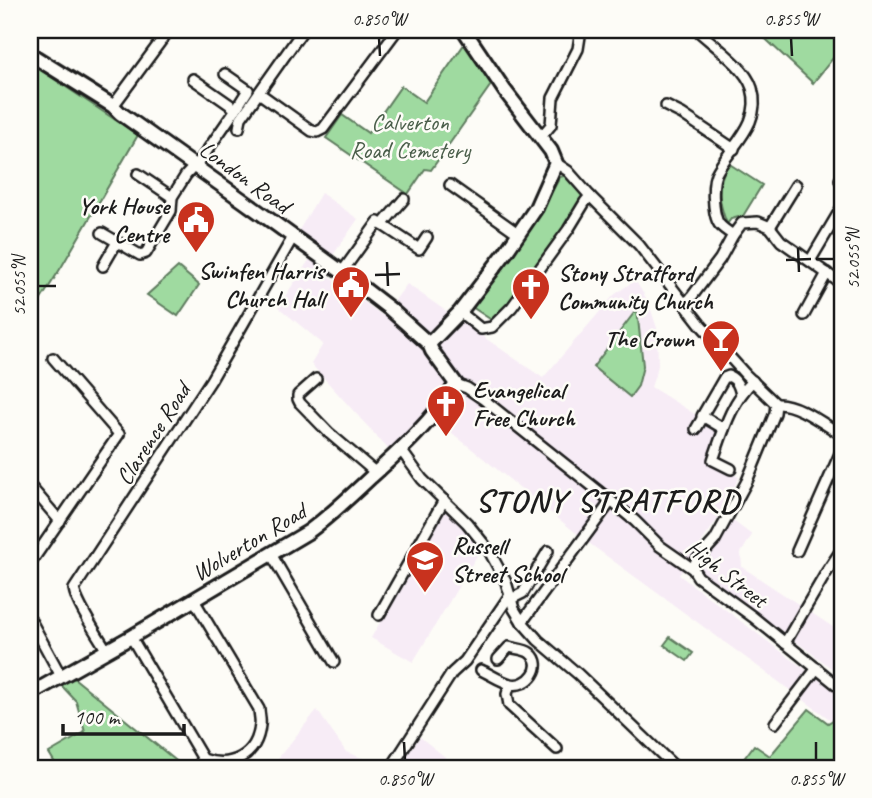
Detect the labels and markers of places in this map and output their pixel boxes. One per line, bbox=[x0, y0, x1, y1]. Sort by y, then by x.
place label: York House Centre bbox=[78, 191, 171, 249]
public building icon: York House Centre bbox=[175, 199, 217, 254]
place label: Swinfen Harris Church Hall bbox=[198, 256, 329, 314]
place label: Stony Stratford Community Church bbox=[558, 258, 714, 316]
public building icon: Swinfen Harris Church Hall bbox=[330, 264, 372, 319]
church icon: Stony Stratford Community Church bbox=[510, 266, 552, 321]
bar icon: The Crown bbox=[700, 318, 742, 373]
place label: The Crown bbox=[605, 324, 695, 354]
place label: Evangelical Free Church bbox=[473, 375, 576, 433]
church icon: Evangelical Free Church bbox=[425, 383, 467, 438]
place label: Russell Street School bbox=[452, 531, 568, 589]
school or university icon: Russell Street School bbox=[404, 539, 446, 594]

